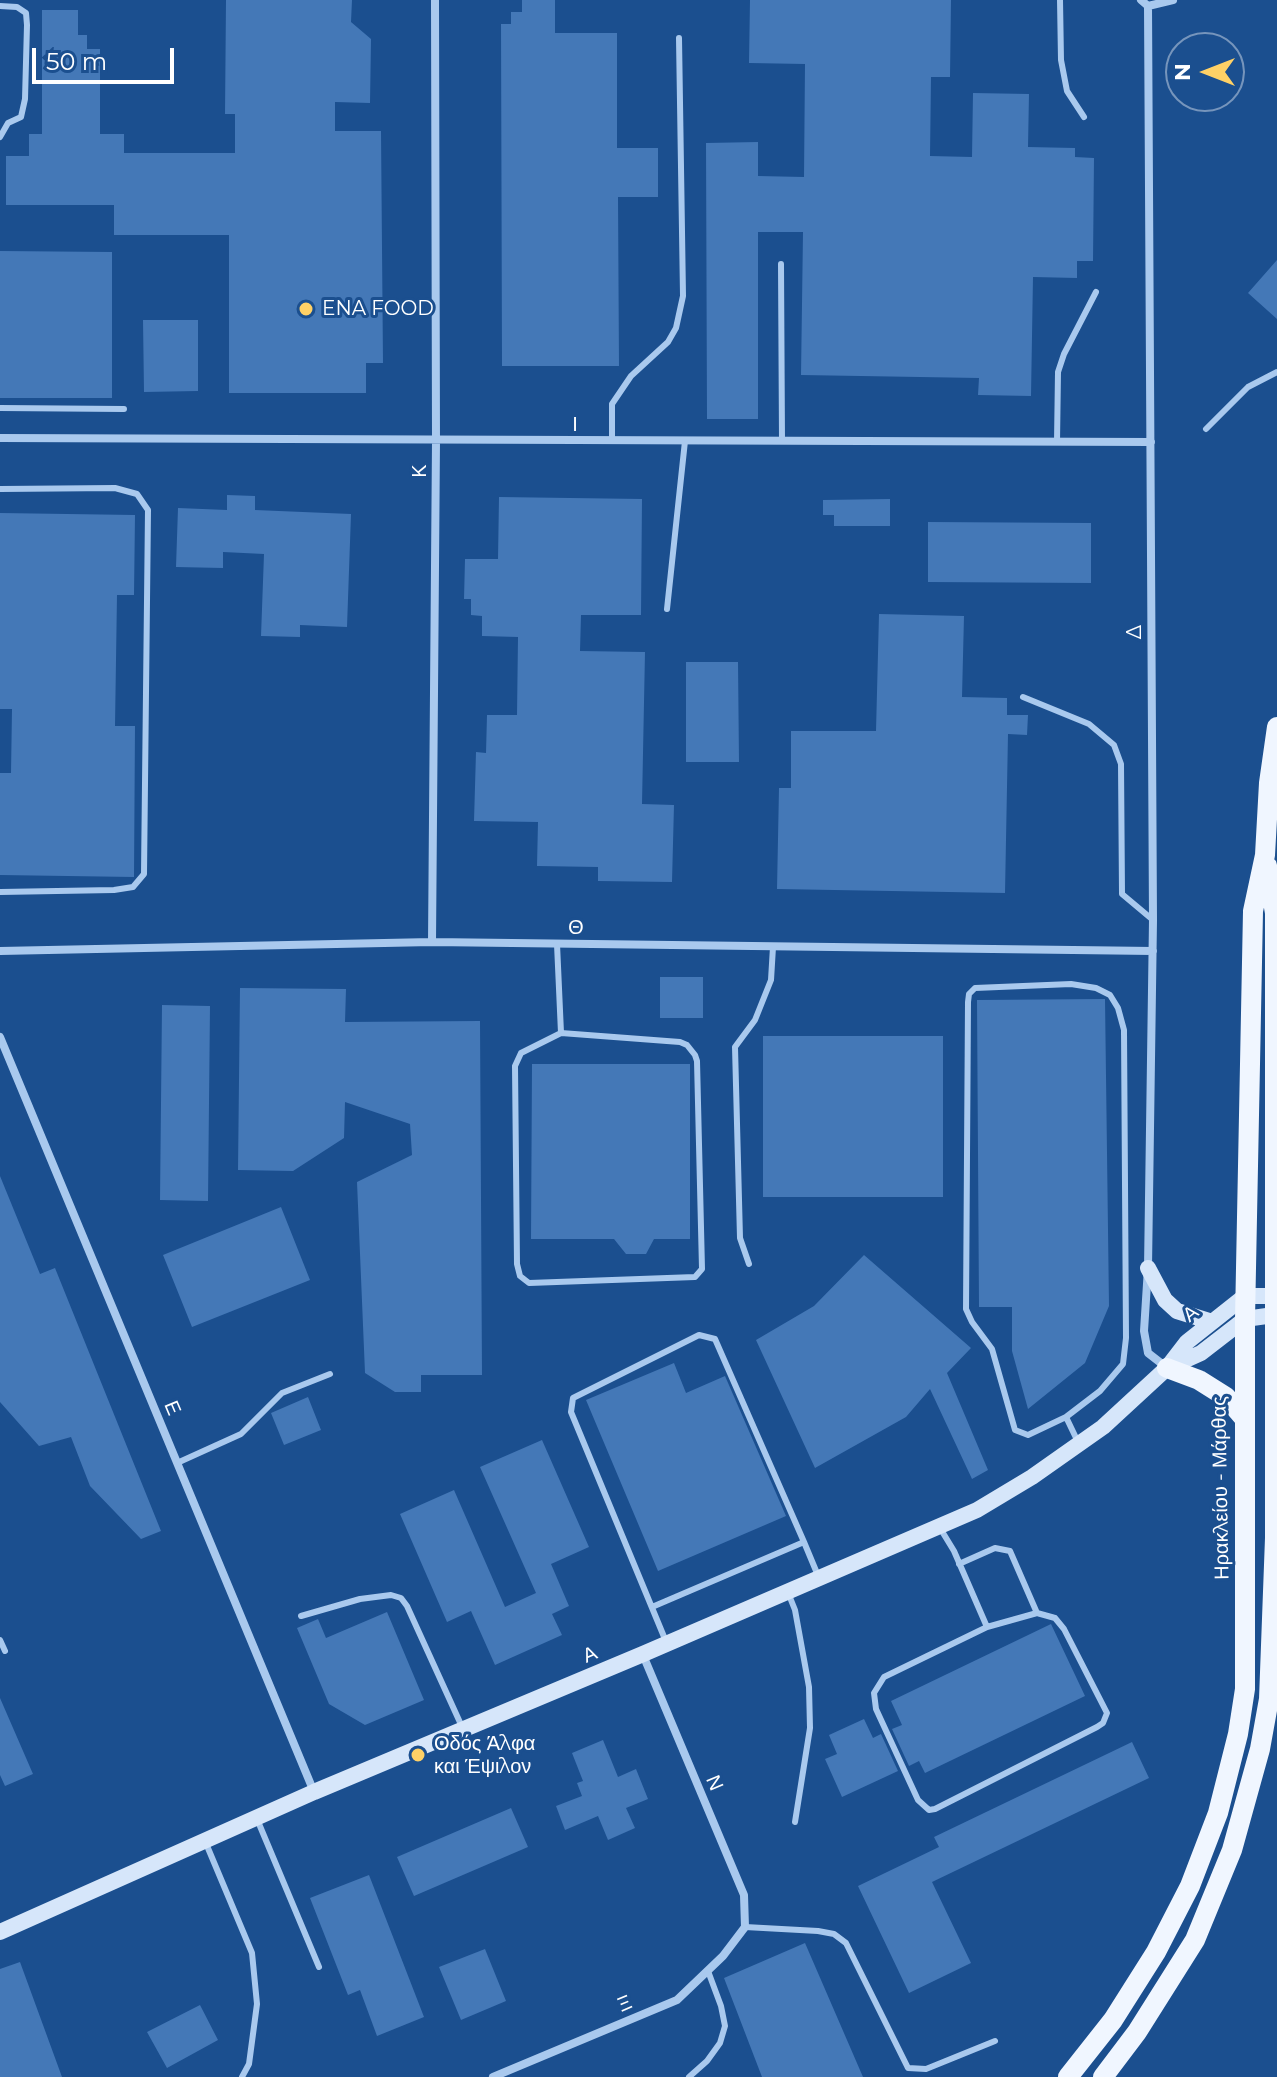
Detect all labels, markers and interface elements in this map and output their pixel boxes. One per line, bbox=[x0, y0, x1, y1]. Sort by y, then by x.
scale bar bbox=[36, 32, 178, 82]
north arrow bbox=[1165, 32, 1245, 112]
text: 50 m bbox=[46, 47, 107, 76]
text: N bbox=[1169, 63, 1196, 81]
place label: ENA FOOD bbox=[322, 297, 434, 321]
marker: ENA FOOD bbox=[297, 300, 315, 318]
street label: Ι bbox=[572, 413, 578, 437]
street label: Κ bbox=[408, 464, 432, 478]
street label: Δ bbox=[1123, 625, 1147, 639]
street label: Θ bbox=[568, 916, 584, 940]
street label: Α bbox=[1178, 1300, 1204, 1328]
street label: Ηρακλείου - Μάρθας bbox=[1207, 1396, 1235, 1580]
street label: Ε bbox=[158, 1397, 186, 1419]
street label: Α bbox=[579, 1641, 601, 1669]
place label: Οδός Άλφα και Έψιλον bbox=[434, 1732, 535, 1779]
marker: Οδός Άλφα και Έψιλον bbox=[409, 1746, 427, 1764]
street label: Ν bbox=[700, 1772, 728, 1794]
street label: Ξ bbox=[614, 1990, 636, 2018]

